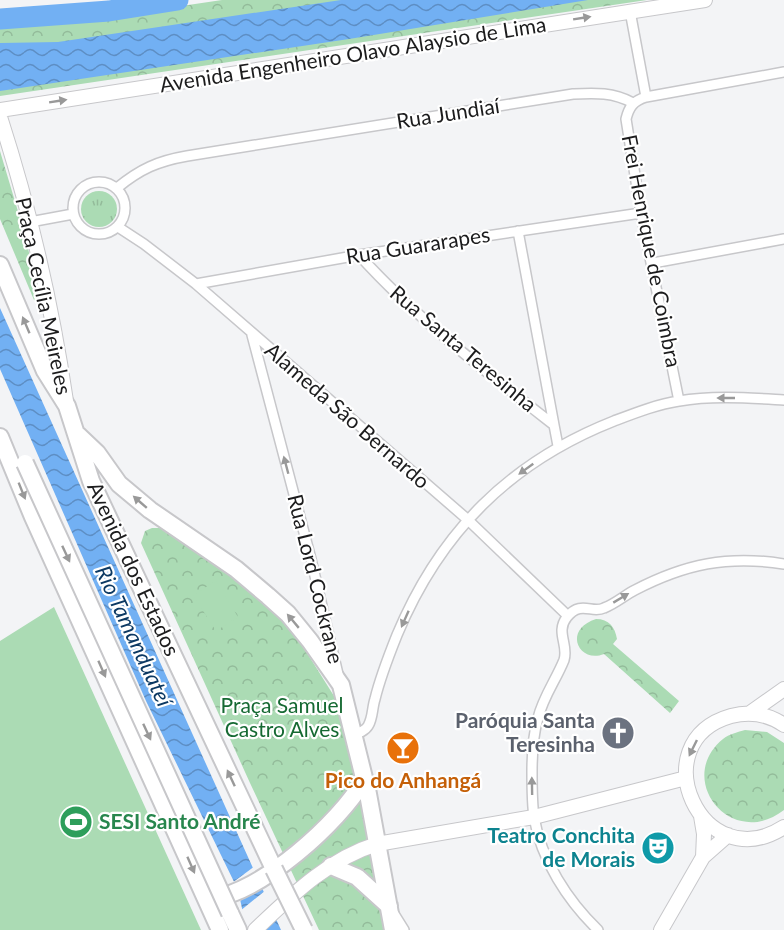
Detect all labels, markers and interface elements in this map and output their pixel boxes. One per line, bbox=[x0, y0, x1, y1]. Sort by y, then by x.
street label: Avenida Engenheiro Olavo Alaysio de Lima bbox=[158, 11, 548, 96]
one-way arrow bbox=[573, 14, 592, 23]
street label: Rua Jundiaí bbox=[394, 92, 502, 133]
one-way arrow bbox=[48, 97, 67, 106]
street label: Frei Henrique de Coimbra bbox=[618, 132, 687, 369]
street label: Praça Cecília Meireles bbox=[11, 195, 78, 397]
street label: Rua Guararapes bbox=[344, 221, 491, 268]
street label: Rua Santa Teresinha bbox=[386, 279, 542, 416]
one-way arrow bbox=[21, 316, 30, 334]
street label: Alameda São Bernardo bbox=[261, 337, 435, 493]
one-way arrow bbox=[716, 393, 735, 403]
one-way arrow bbox=[281, 456, 290, 474]
one-way arrow bbox=[518, 463, 534, 475]
street label: Avenida dos Estados bbox=[83, 477, 186, 659]
one-way arrow bbox=[17, 482, 27, 500]
street label: Rua Lord Cockrane bbox=[283, 491, 350, 666]
one-way arrow bbox=[133, 496, 148, 509]
one-way arrow bbox=[62, 546, 71, 563]
water label: Rio Tamanduateí bbox=[90, 561, 180, 712]
one-way arrow bbox=[613, 592, 629, 603]
one-way arrow bbox=[400, 610, 409, 627]
one-way arrow bbox=[287, 614, 300, 629]
one-way arrow bbox=[97, 660, 106, 677]
park label: Praça Samuel Castro Alves bbox=[221, 692, 343, 741]
place label: Paróquia Santa Teresinha bbox=[455, 707, 595, 756]
church icon: Paróquia Santa Teresinha bbox=[600, 715, 636, 751]
one-way arrow bbox=[143, 723, 152, 740]
bar icon: Pico do Anhangá bbox=[385, 730, 421, 766]
one-way arrow bbox=[688, 740, 697, 757]
place label: Pico do Anhangá bbox=[325, 767, 481, 792]
one-way arrow bbox=[227, 770, 236, 787]
one-way arrow bbox=[528, 776, 537, 795]
sports icon: SESI Santo André bbox=[58, 804, 94, 840]
place label: SESI Santo André bbox=[99, 808, 260, 833]
place label: Teatro Conchita de Morais bbox=[487, 822, 635, 871]
theatre icon: Teatro Conchita de Morais bbox=[640, 830, 676, 866]
one-way arrow bbox=[186, 857, 195, 874]

